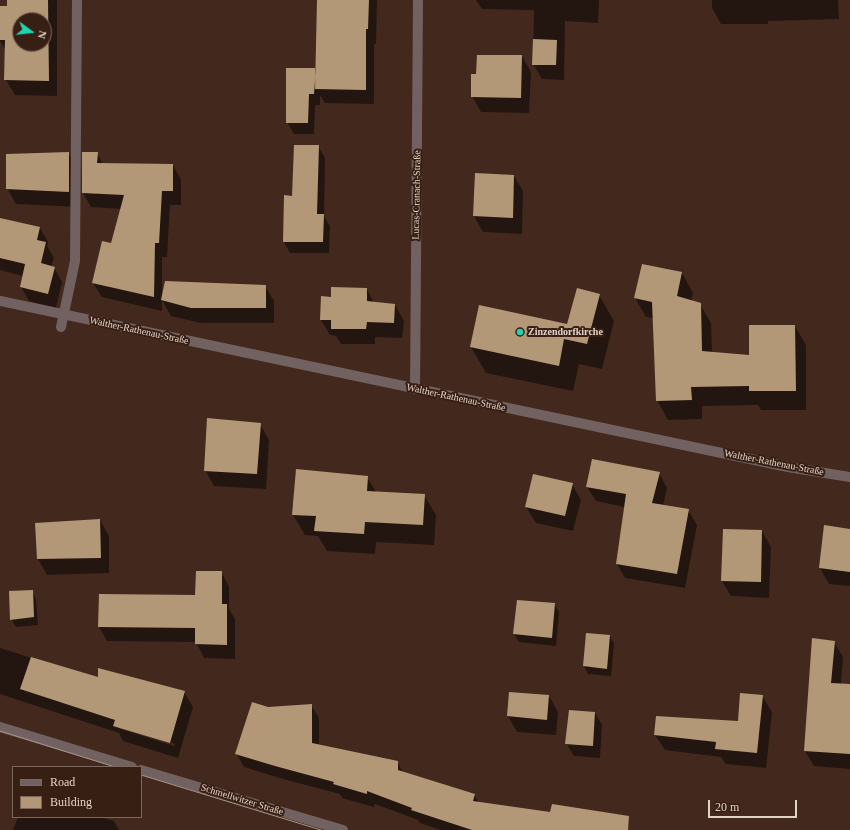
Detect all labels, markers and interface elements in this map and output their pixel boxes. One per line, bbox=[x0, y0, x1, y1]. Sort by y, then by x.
north arrow bbox=[12, 12, 52, 52]
text: N bbox=[36, 29, 49, 40]
street label: Lucas-Cranach-Straße bbox=[410, 150, 424, 240]
street label: Walther-Rathenau-Straße bbox=[88, 315, 190, 347]
place label: Zinzendorfkirche bbox=[528, 326, 603, 338]
marker: Zinzendorfkirche bbox=[515, 327, 525, 337]
street label: Walther-Rathenau-Straße bbox=[405, 382, 507, 414]
street label: Walther-Rathenau-Straße bbox=[723, 447, 825, 479]
legend bbox=[12, 766, 142, 818]
text: Road bbox=[50, 775, 75, 789]
street label: Schmellwitzer Straße bbox=[199, 782, 285, 818]
scale bar bbox=[710, 792, 799, 818]
text: Building bbox=[50, 795, 92, 809]
text: 20 m bbox=[715, 800, 739, 814]

